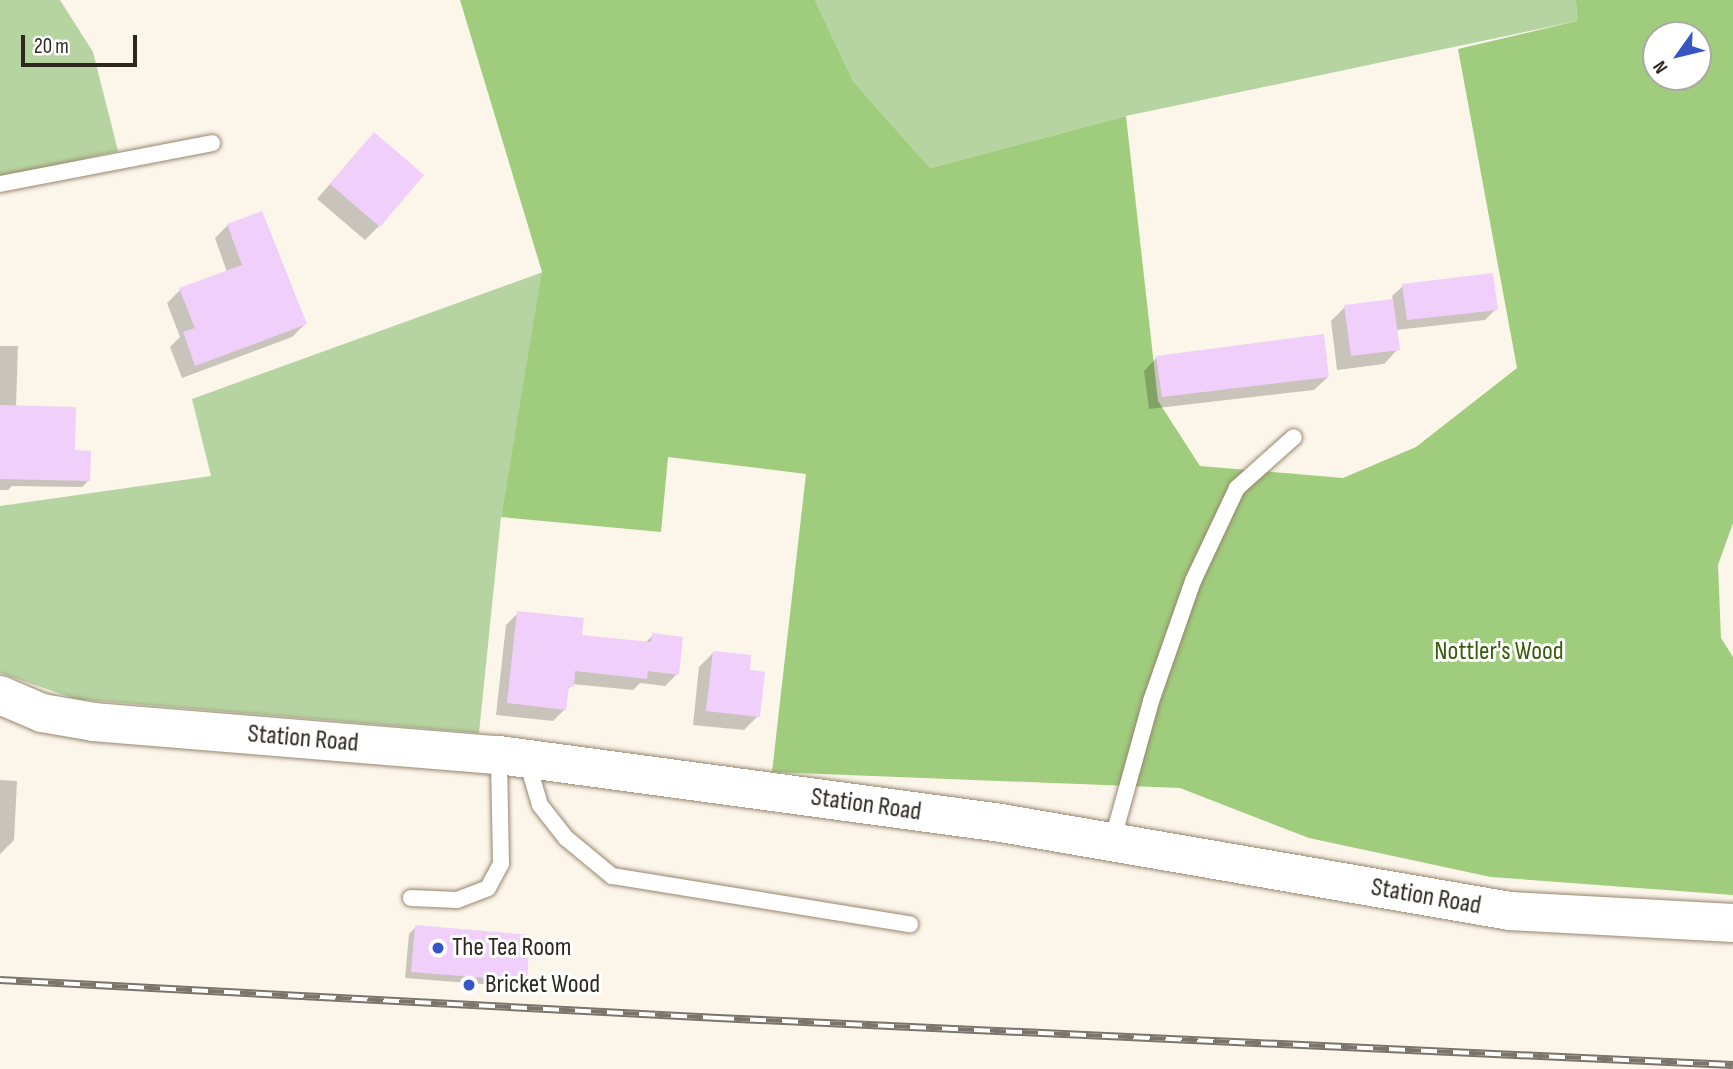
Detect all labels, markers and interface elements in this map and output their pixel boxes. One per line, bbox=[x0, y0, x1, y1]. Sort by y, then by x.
scale bar bbox=[24, 21, 140, 65]
north arrow bbox=[1642, 21, 1712, 91]
text: 20 m bbox=[34, 34, 69, 59]
text: N bbox=[1648, 56, 1673, 78]
park label: Nottler's Wood bbox=[1434, 636, 1564, 668]
street label: Station Road bbox=[246, 719, 360, 759]
street label: Station Road bbox=[809, 782, 923, 828]
street label: Station Road bbox=[1369, 872, 1483, 922]
place label: The Tea Room bbox=[452, 932, 571, 964]
marker: The Tea Room bbox=[430, 940, 446, 956]
place label: Bricket Wood bbox=[485, 969, 600, 1001]
marker: Bricket Wood bbox=[459, 975, 479, 995]

